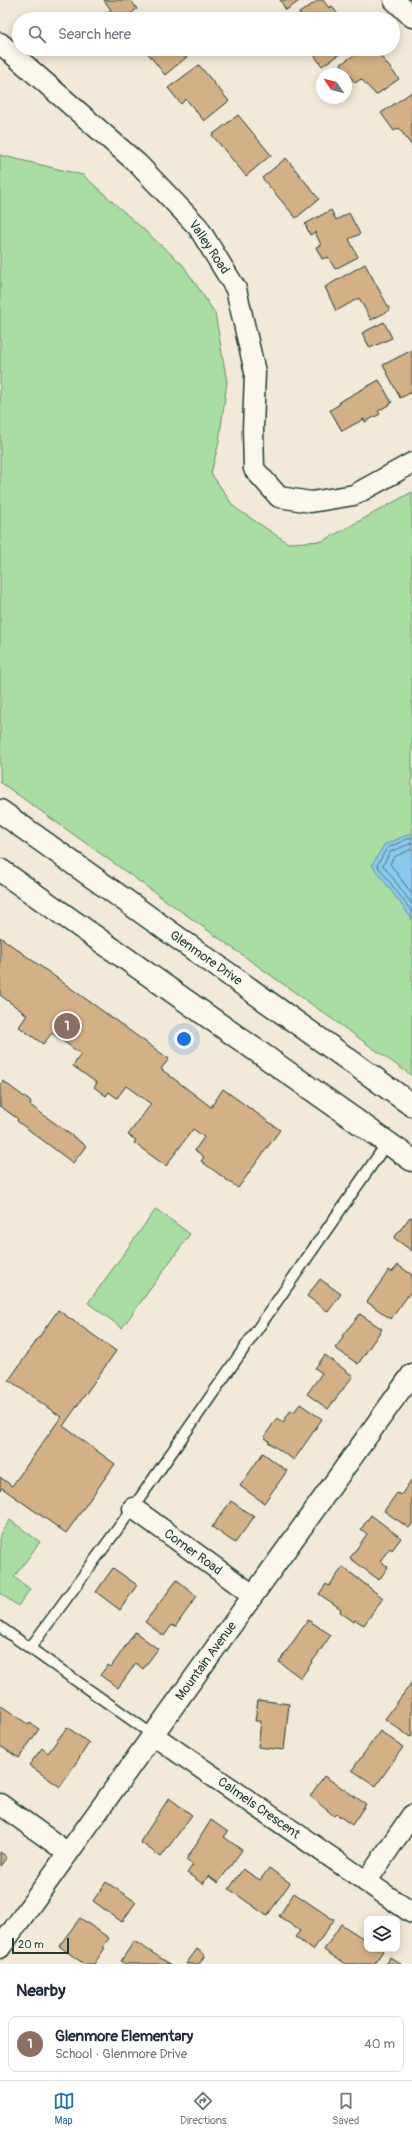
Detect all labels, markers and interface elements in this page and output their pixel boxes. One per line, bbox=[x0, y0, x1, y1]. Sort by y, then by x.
search box bbox=[12, 12, 400, 56]
icon: search bbox=[26, 23, 48, 45]
text: Search here bbox=[58, 25, 131, 44]
north arrow bbox=[316, 68, 352, 104]
street label: Valley Road bbox=[185, 217, 233, 277]
street label: Glenmore Drive bbox=[167, 927, 246, 989]
pin: 1 bbox=[54, 1011, 80, 1041]
your location bbox=[174, 1029, 194, 1049]
street label: Corner Road bbox=[161, 1526, 225, 1578]
street label: Mountain Avenue bbox=[172, 1618, 240, 1704]
street label: Calmels Crescent bbox=[215, 1774, 304, 1843]
map controls bbox=[364, 1916, 400, 1952]
button: layers bbox=[364, 1916, 400, 1952]
scale bar bbox=[12, 1936, 69, 1955]
text: 20 m bbox=[18, 1938, 44, 1951]
text: Nearby bbox=[16, 1980, 65, 2001]
text: Glenmore Elementary bbox=[55, 2027, 193, 2046]
text: 1 bbox=[27, 2036, 33, 2052]
text: 40 m bbox=[364, 2036, 395, 2052]
text: School · Glenmore Drive bbox=[55, 2046, 187, 2062]
tab: Map bbox=[53, 2090, 75, 2127]
tab: Directions bbox=[180, 2090, 227, 2127]
tab: Saved bbox=[332, 2090, 359, 2127]

